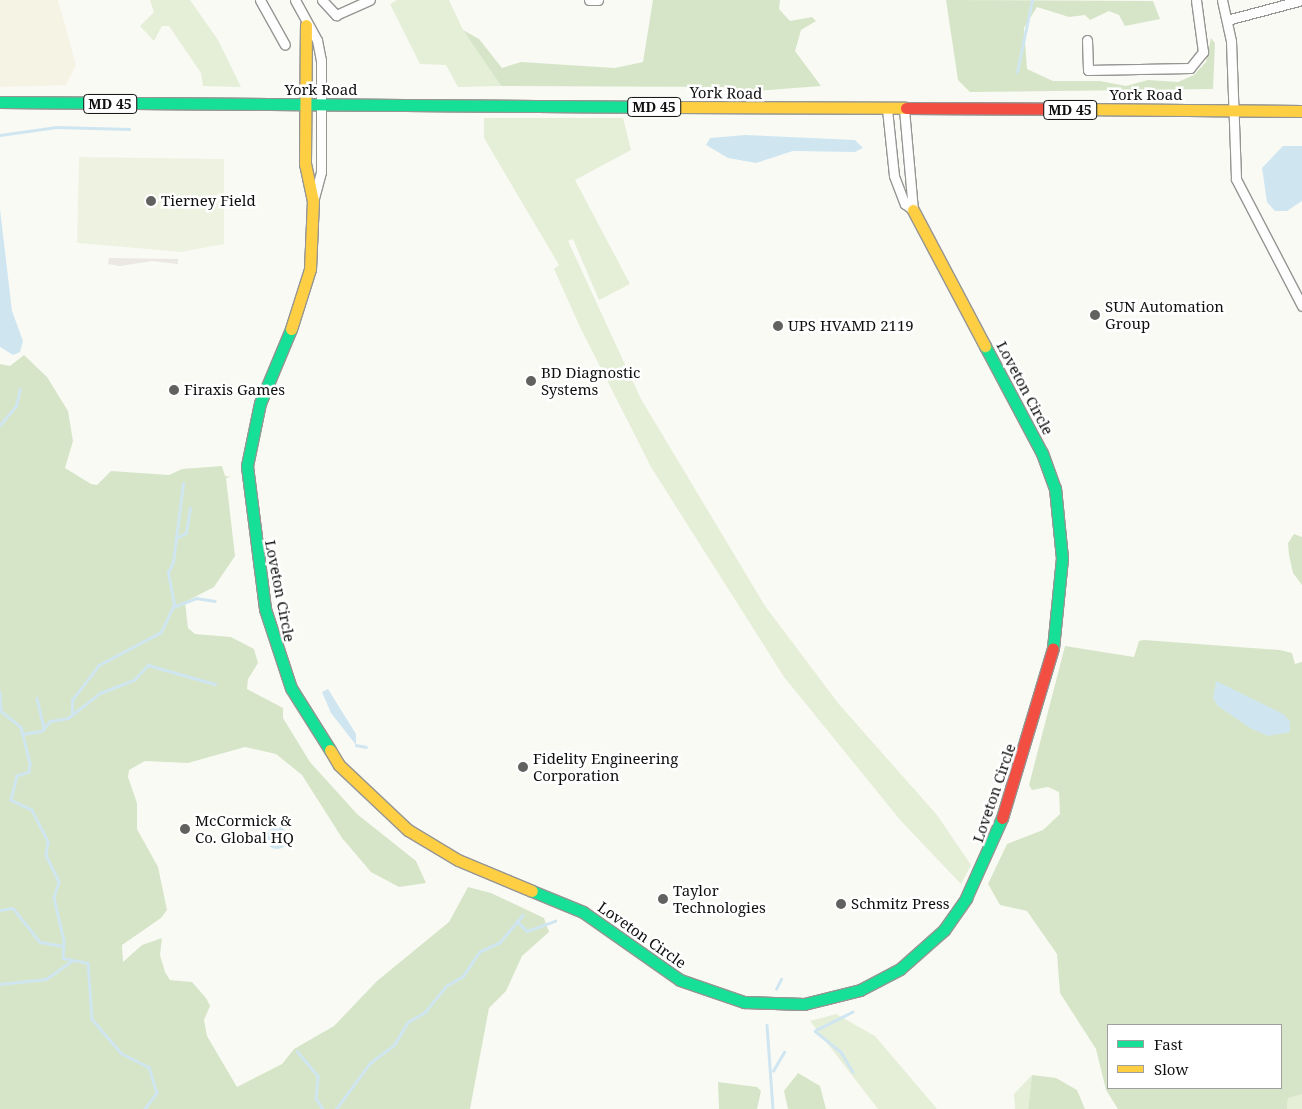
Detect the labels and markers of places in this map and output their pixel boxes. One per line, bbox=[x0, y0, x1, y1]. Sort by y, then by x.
place label: Tierney Field bbox=[161, 192, 256, 210]
marker: Tierney Field bbox=[145, 195, 157, 207]
place label: SUN Automation Group bbox=[1105, 297, 1224, 332]
marker: SUN Automation Group bbox=[1089, 309, 1101, 321]
place label: UPS HVAMD 2119 bbox=[788, 317, 914, 335]
marker: UPS HVAMD 2119 bbox=[772, 320, 784, 332]
place label: BD Diagnostic Systems bbox=[541, 363, 640, 398]
marker: BD Diagnostic Systems bbox=[525, 375, 537, 387]
place label: Firaxis Games bbox=[184, 381, 285, 399]
marker: Firaxis Games bbox=[168, 384, 180, 396]
place label: Fidelity Engineering Corporation bbox=[533, 749, 678, 784]
marker: Fidelity Engineering Corporation bbox=[517, 761, 529, 773]
place label: McCormick & Co. Global HQ bbox=[195, 811, 294, 846]
marker: McCormick & Co. Global HQ bbox=[179, 823, 191, 835]
place label: Taylor Technologies bbox=[673, 881, 766, 916]
marker: Taylor Technologies bbox=[657, 893, 669, 905]
place label: Schmitz Press bbox=[851, 895, 950, 913]
marker: Schmitz Press bbox=[835, 898, 847, 910]

